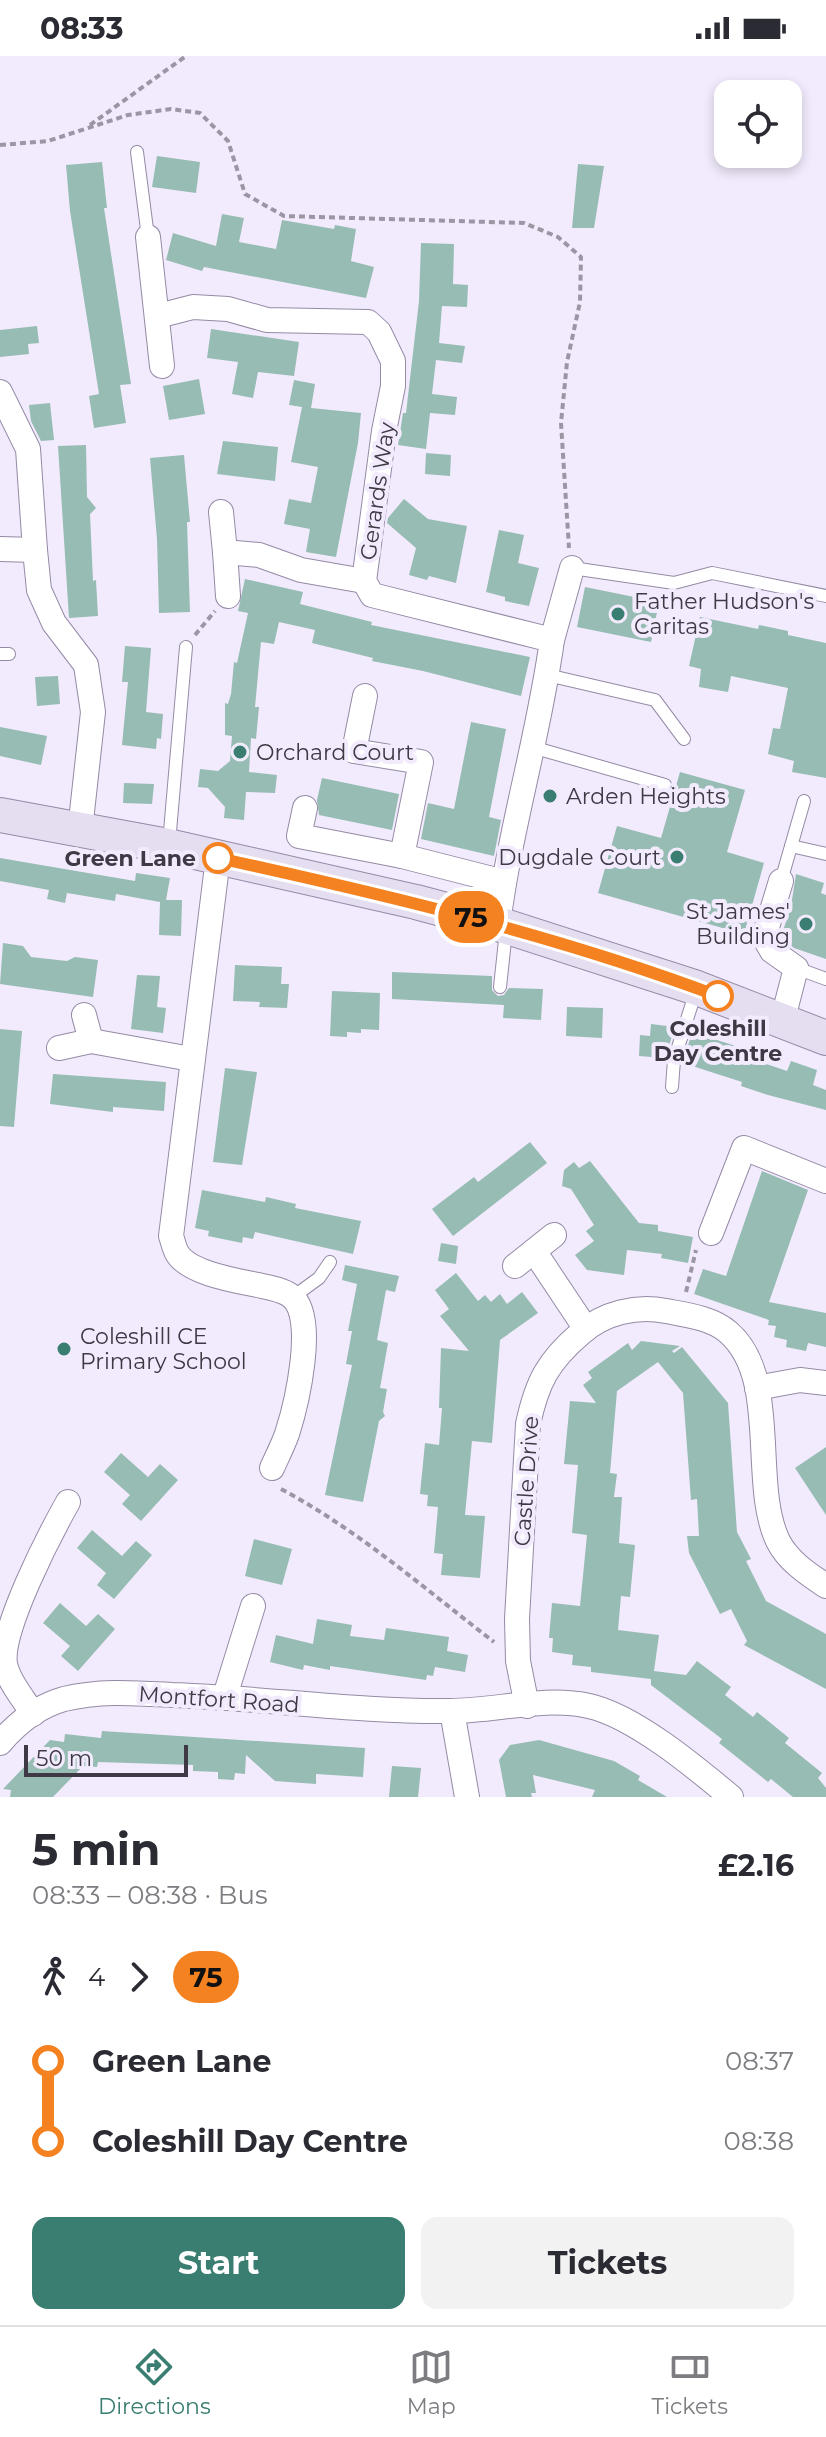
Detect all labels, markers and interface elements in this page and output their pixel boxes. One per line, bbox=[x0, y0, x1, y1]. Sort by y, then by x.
text: 08:33 bbox=[40, 10, 123, 47]
map controls bbox=[714, 80, 802, 168]
button: locate bbox=[714, 80, 802, 168]
street label: Gerards Way bbox=[354, 420, 401, 562]
place label: Father Hudson's Caritas bbox=[634, 588, 815, 640]
marker: Father Hudson's Caritas bbox=[609, 605, 627, 623]
place label: Orchard Court bbox=[256, 739, 414, 766]
marker: Orchard Court bbox=[231, 743, 249, 761]
place label: Arden Heights bbox=[566, 783, 726, 810]
marker: Arden Heights bbox=[541, 787, 559, 805]
marker: Green Lane bbox=[203, 843, 233, 873]
place label: Dugdale Court bbox=[498, 844, 661, 871]
place label: Green Lane bbox=[64, 845, 196, 872]
marker: Dugdale Court bbox=[668, 848, 686, 866]
line badge: 75 bbox=[435, 891, 507, 943]
place label: St James' Building bbox=[686, 898, 790, 950]
text: 75 bbox=[454, 900, 488, 934]
marker: St James' Building bbox=[797, 915, 815, 933]
marker: Coleshill Day Centre bbox=[703, 981, 733, 1011]
place label: Coleshill Day Centre bbox=[654, 1015, 782, 1067]
place label: Coleshill CE Primary School bbox=[80, 1323, 247, 1375]
marker: Coleshill CE Primary School bbox=[55, 1340, 73, 1358]
street label: Castle Drive bbox=[508, 1415, 545, 1547]
street label: Montfort Road bbox=[138, 1680, 300, 1719]
scale bar bbox=[24, 1741, 188, 1777]
text: 50 m bbox=[36, 1745, 92, 1772]
text: 5 min bbox=[32, 1822, 160, 1876]
text: £2.16 bbox=[718, 1847, 794, 1884]
text: 08:33 – 08:38 · Bus bbox=[32, 1879, 268, 1911]
icon: walk bbox=[32, 1955, 76, 1999]
icon: forward bbox=[117, 1955, 161, 1999]
text: 75 bbox=[189, 1960, 223, 1994]
text: 4 bbox=[88, 1961, 105, 1993]
text: Green Lane bbox=[92, 2043, 271, 2080]
text: 08:37 bbox=[725, 2045, 794, 2077]
text: Coleshill Day Centre bbox=[92, 2123, 408, 2160]
text: 08:38 bbox=[723, 2125, 794, 2157]
button: Start bbox=[32, 2217, 405, 2309]
button: Tickets bbox=[421, 2217, 794, 2309]
tab: Directions bbox=[98, 2345, 211, 2420]
tab: Map bbox=[407, 2345, 456, 2420]
tab: Tickets bbox=[652, 2345, 728, 2420]

